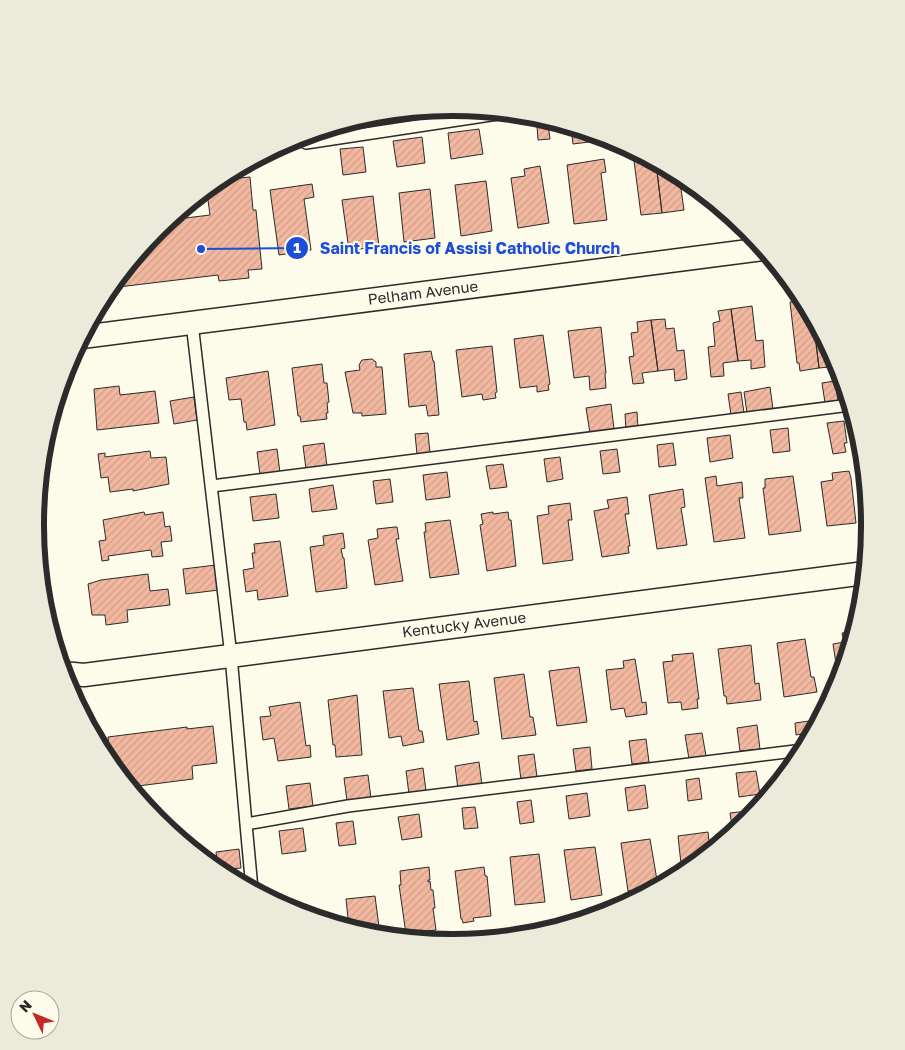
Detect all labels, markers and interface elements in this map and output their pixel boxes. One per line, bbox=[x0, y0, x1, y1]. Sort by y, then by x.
callout: Saint Francis of Assisi Catholic Church bbox=[285, 233, 630, 264]
text: 1 bbox=[293, 238, 301, 256]
text: Saint Francis of Assisi Catholic Church bbox=[320, 238, 620, 258]
street label: Pelham Avenue bbox=[367, 276, 479, 308]
street label: Kentucky Avenue bbox=[401, 607, 527, 641]
north arrow bbox=[10, 990, 60, 1040]
text: N bbox=[15, 996, 35, 1015]

